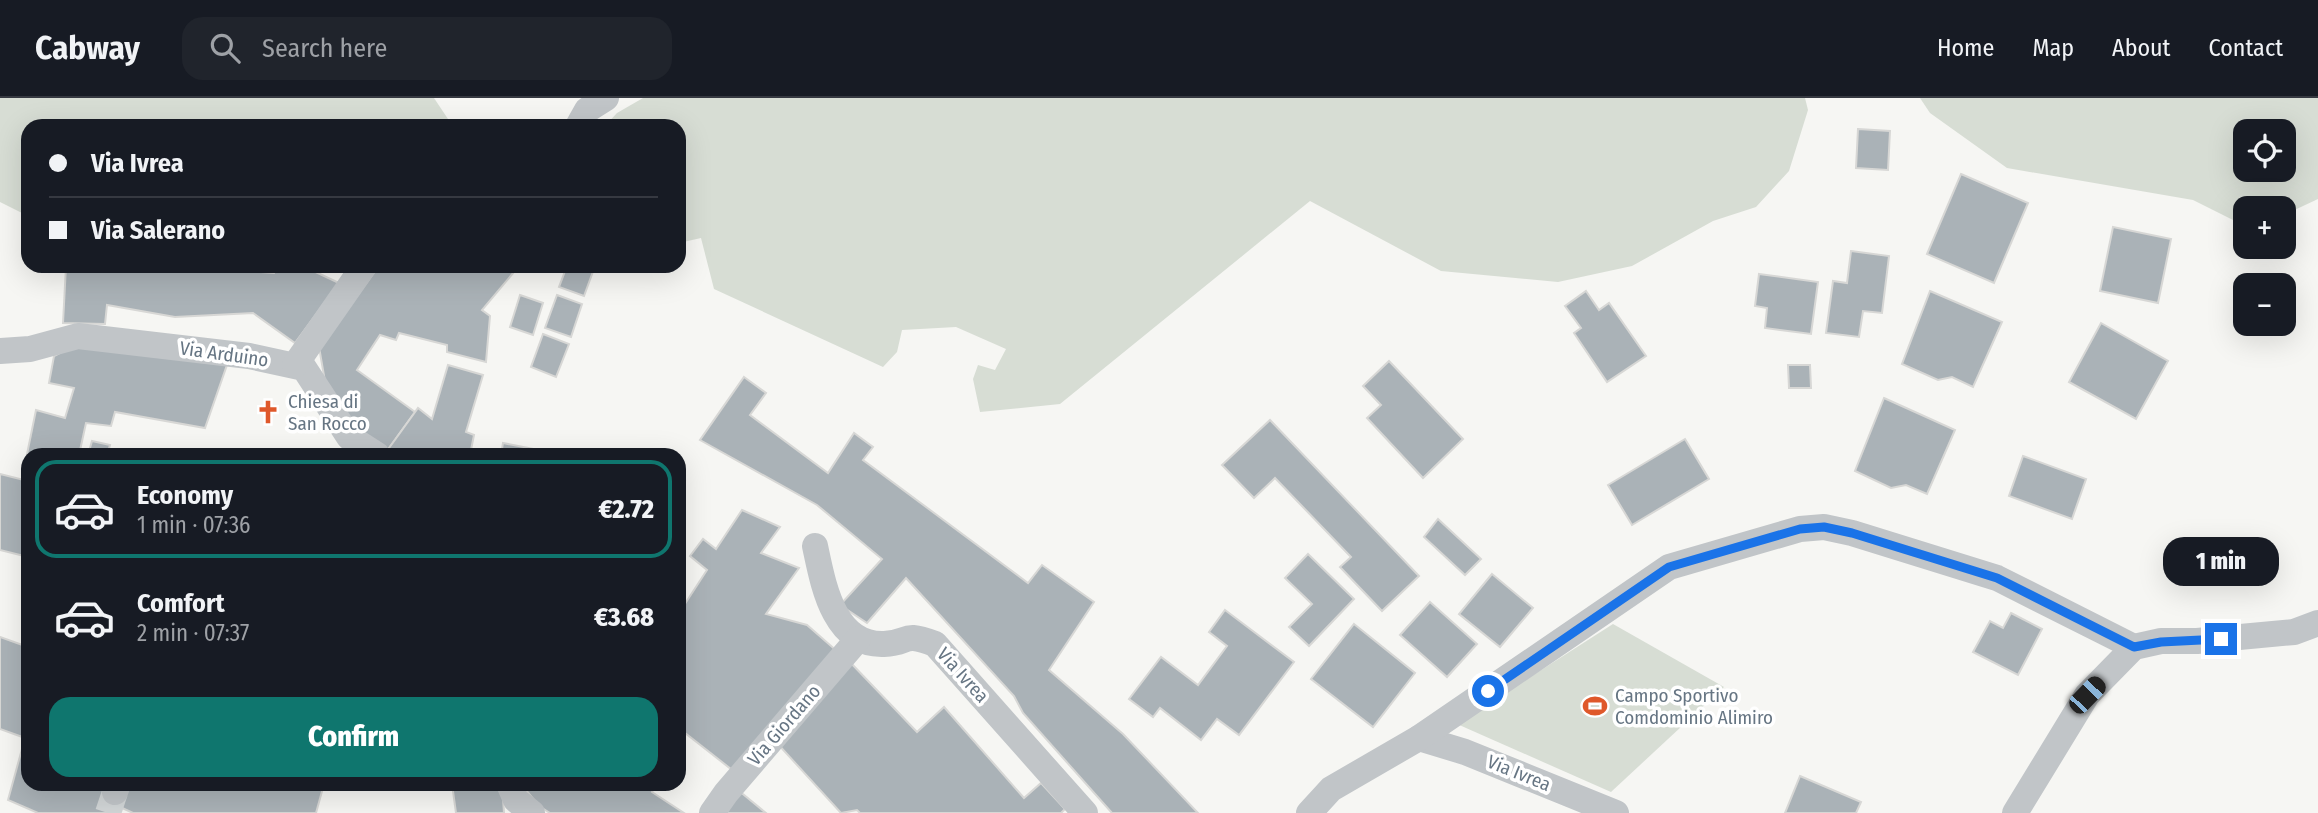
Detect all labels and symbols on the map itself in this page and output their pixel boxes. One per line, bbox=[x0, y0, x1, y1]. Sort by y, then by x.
street label: Via Arduino bbox=[178, 336, 270, 372]
place label: Chiesa di San Rocco bbox=[288, 390, 367, 435]
church icon: Chiesa di San Rocco bbox=[254, 398, 282, 426]
callout: 1 min bbox=[2163, 538, 2279, 587]
route end bbox=[2205, 623, 2237, 655]
street label: Via Ivrea bbox=[932, 643, 994, 707]
car bbox=[2065, 673, 2110, 717]
route start bbox=[1472, 675, 1504, 707]
street label: Via Giordano bbox=[743, 680, 825, 770]
place label: Campo Sportivo Comdominio Alimiro bbox=[1615, 684, 1773, 729]
sports icon: Campo Sportivo Comdominio Alimiro bbox=[1581, 692, 1609, 720]
street label: Via Ivrea bbox=[1484, 750, 1554, 796]

